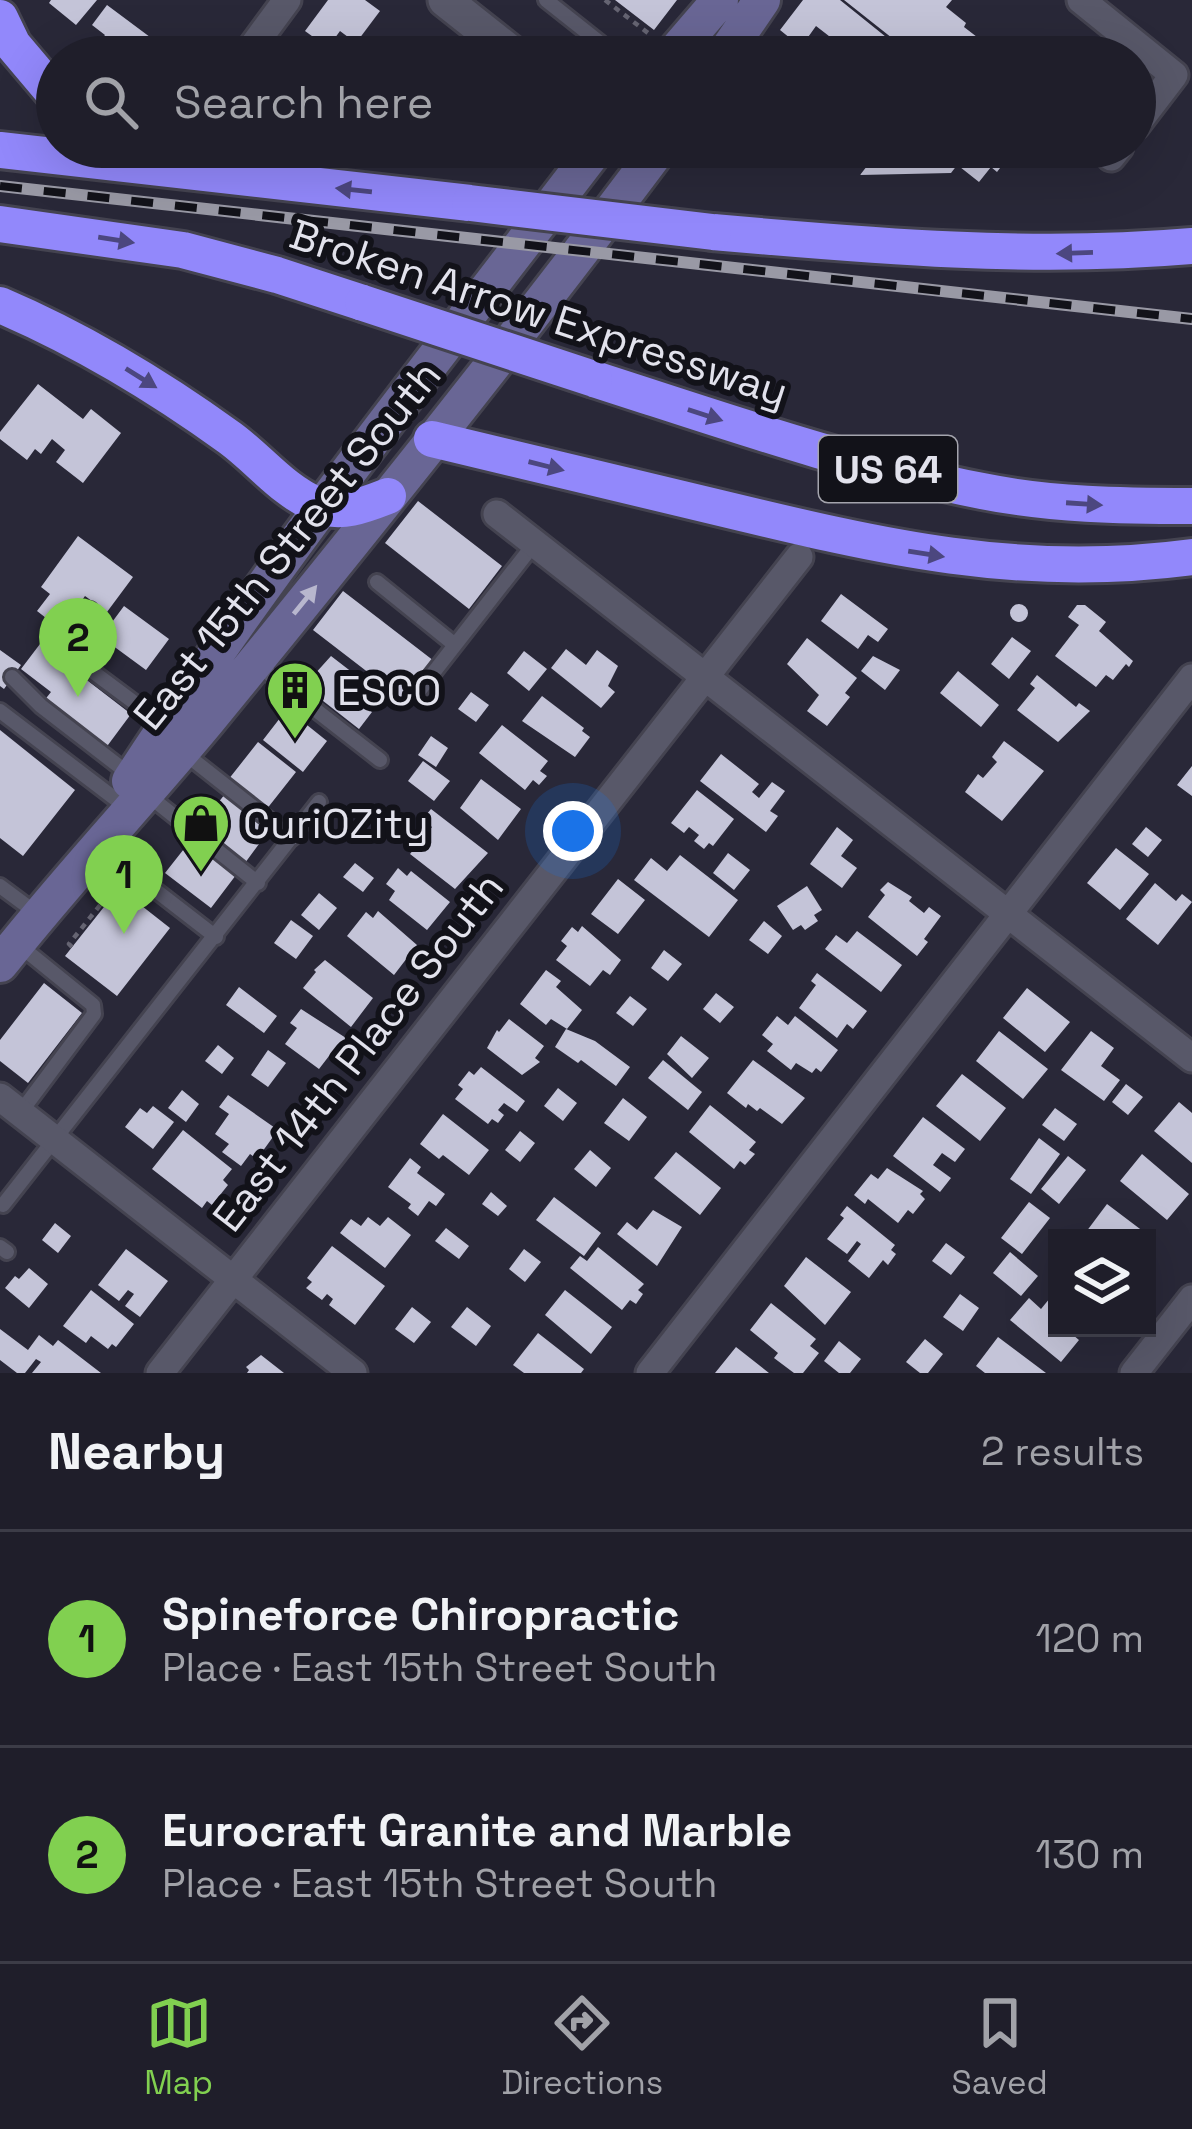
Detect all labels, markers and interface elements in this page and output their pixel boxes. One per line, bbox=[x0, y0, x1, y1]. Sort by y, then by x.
search box bbox=[36, 36, 1156, 168]
icon: search bbox=[78, 69, 144, 135]
text: Search here bbox=[174, 74, 433, 131]
one-way arrow bbox=[334, 180, 372, 199]
street label: Broken Arrow Expressway bbox=[283, 207, 795, 419]
one-way arrow bbox=[98, 230, 135, 249]
one-way arrow bbox=[1055, 244, 1093, 263]
street label: East 15th Street South bbox=[122, 350, 452, 740]
one-way arrow bbox=[125, 367, 157, 389]
one-way arrow bbox=[687, 407, 724, 425]
road number: US 64 bbox=[819, 436, 957, 502]
one-way arrow bbox=[528, 458, 565, 477]
one-way arrow bbox=[1066, 494, 1103, 513]
one-way arrow bbox=[908, 544, 945, 563]
one-way arrow bbox=[291, 585, 317, 615]
pin: 2 bbox=[39, 598, 117, 697]
building icon: ESCO bbox=[264, 659, 326, 741]
place label: ESCO bbox=[337, 664, 441, 717]
shop icon: CuriOZity bbox=[170, 792, 232, 874]
place label: CuriOZity bbox=[243, 797, 429, 850]
your location bbox=[543, 801, 603, 861]
pin: 1 bbox=[85, 835, 163, 934]
street label: East 14th Place South bbox=[201, 862, 515, 1242]
map controls bbox=[1048, 1229, 1156, 1337]
button: layers bbox=[1048, 1229, 1156, 1337]
text: Nearby bbox=[48, 1419, 225, 1484]
text: 2 results bbox=[981, 1427, 1144, 1476]
text: Spineforce Chiropractic bbox=[162, 1586, 679, 1643]
text: 1 bbox=[78, 1614, 96, 1663]
text: 120 m bbox=[1036, 1614, 1144, 1663]
text: Place · East 15th Street South bbox=[162, 1643, 717, 1692]
text: Eurocraft Granite and Marble bbox=[162, 1802, 792, 1859]
text: 2 bbox=[75, 1830, 99, 1879]
text: 130 m bbox=[1036, 1830, 1144, 1879]
text: Place · East 15th Street South bbox=[162, 1859, 717, 1908]
tab: Map bbox=[144, 1990, 213, 2104]
tab: Directions bbox=[501, 1990, 663, 2104]
tab: Saved bbox=[952, 1990, 1048, 2104]

